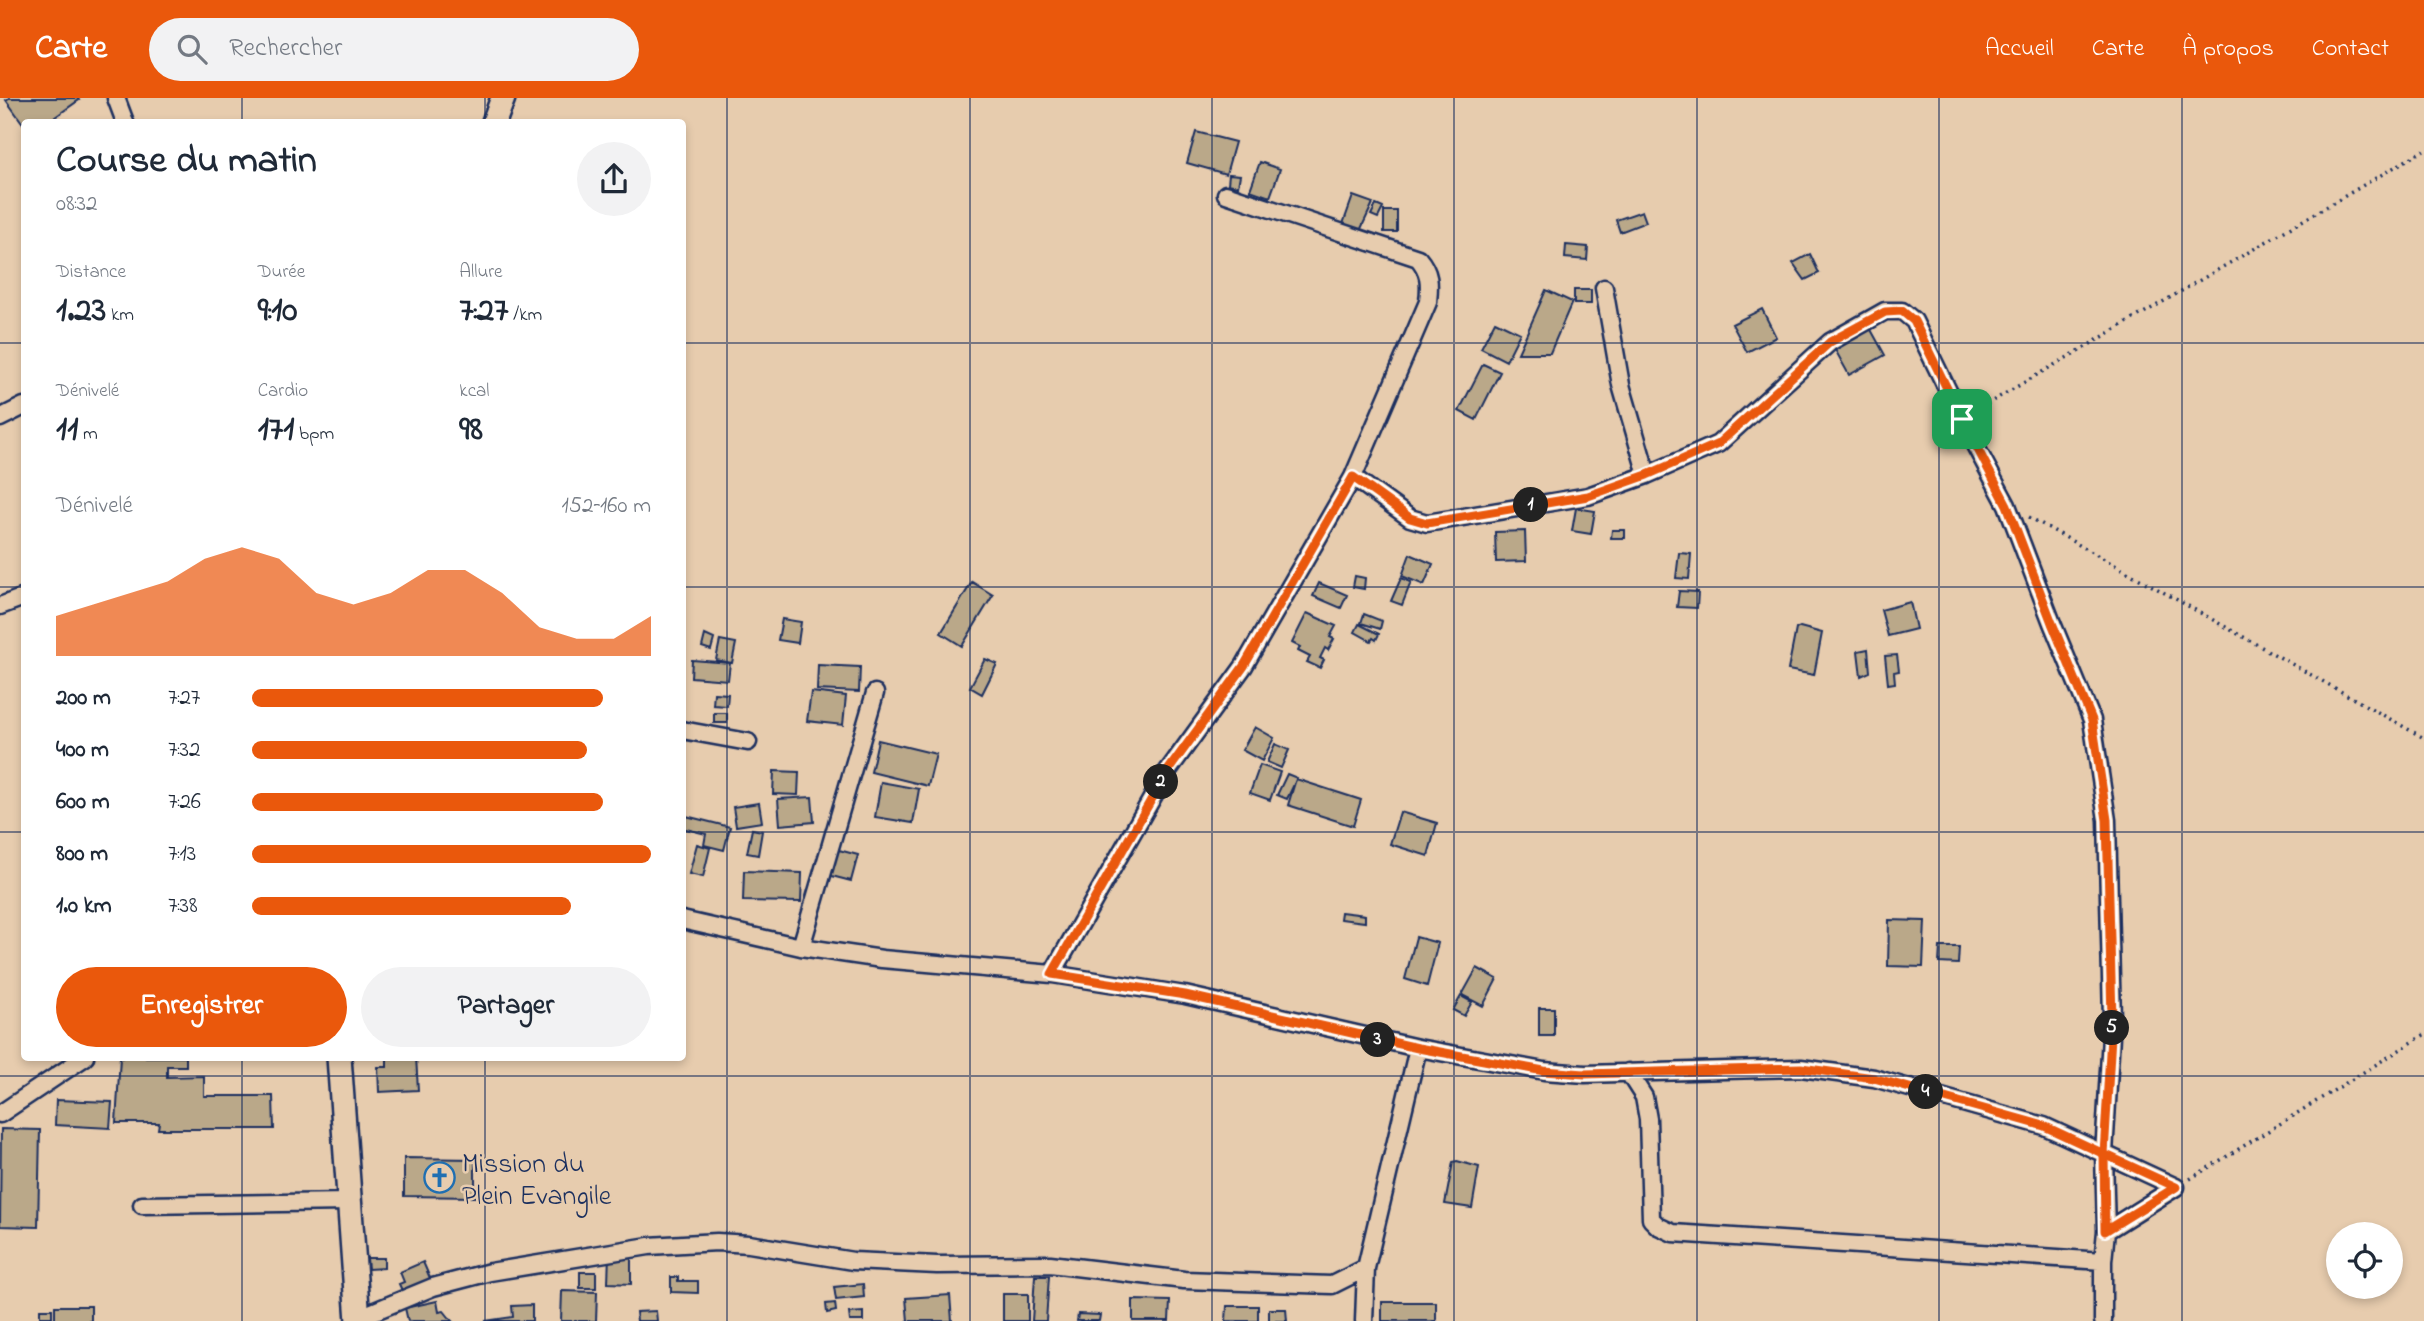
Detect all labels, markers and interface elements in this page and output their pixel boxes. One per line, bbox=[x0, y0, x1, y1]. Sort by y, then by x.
search box bbox=[149, 18, 639, 81]
text: Carte bbox=[35, 25, 107, 73]
icon: search bbox=[173, 30, 211, 68]
text: Rechercher bbox=[229, 30, 342, 68]
text: Accueil bbox=[1985, 32, 2054, 67]
text: Carte bbox=[2092, 32, 2144, 67]
text: À propos bbox=[2182, 32, 2274, 67]
text: Contact bbox=[2312, 32, 2389, 67]
text: Course du matin bbox=[56, 134, 317, 190]
button: share bbox=[577, 142, 651, 216]
text: 08:32 bbox=[56, 188, 97, 221]
text: Distance bbox=[56, 259, 126, 286]
text: Durée bbox=[258, 259, 305, 286]
text: Allure bbox=[459, 259, 503, 286]
text: 1.23 bbox=[56, 286, 106, 337]
text: 9:10 bbox=[258, 286, 297, 337]
text: 7:27 bbox=[459, 286, 509, 337]
text: km bbox=[106, 302, 134, 329]
text: /km bbox=[509, 302, 542, 329]
text: Dénivelé bbox=[56, 378, 119, 405]
text: Cardio bbox=[258, 378, 308, 405]
text: kcal bbox=[459, 378, 490, 405]
pin bbox=[1932, 389, 1992, 449]
icon: arrive bbox=[1943, 400, 1981, 438]
text: 11 bbox=[56, 405, 78, 456]
text: 171 bbox=[258, 405, 294, 456]
text: 98 bbox=[459, 405, 483, 456]
text: m bbox=[78, 421, 98, 448]
text: bpm bbox=[294, 421, 334, 448]
pin: 1 bbox=[1514, 488, 1548, 522]
text: Dénivelé bbox=[56, 490, 133, 523]
text: 152–160 m bbox=[562, 490, 651, 523]
text: 1 bbox=[1527, 491, 1534, 518]
text: 200 m bbox=[56, 682, 111, 715]
text: 7:27 bbox=[168, 682, 200, 715]
text: 400 m bbox=[56, 734, 109, 767]
text: 7:32 bbox=[168, 734, 200, 767]
pin: 2 bbox=[1144, 764, 1178, 800]
text: 2 bbox=[1156, 768, 1165, 795]
text: 600 m bbox=[56, 786, 110, 819]
text: 7:26 bbox=[168, 786, 201, 819]
text: 800 m bbox=[56, 838, 108, 871]
text: 7:13 bbox=[168, 838, 196, 871]
text: 1.0 km bbox=[56, 890, 112, 923]
text: 7:38 bbox=[168, 890, 198, 923]
button: Enregistrer bbox=[56, 967, 347, 1047]
button: Partager bbox=[361, 967, 651, 1047]
pin: 5 bbox=[2094, 1010, 2130, 1046]
text: 5 bbox=[2106, 1014, 2117, 1041]
pin: 3 bbox=[1360, 1023, 1396, 1058]
text: 3 bbox=[1374, 1026, 1381, 1053]
pin: 4 bbox=[1909, 1074, 1944, 1110]
text: 4 bbox=[1922, 1078, 1929, 1105]
place label: Mission du Plein Evangile bbox=[462, 1145, 612, 1218]
church icon: Mission du Plein Evangile bbox=[422, 1161, 456, 1195]
map controls bbox=[2326, 1222, 2403, 1299]
button: locate bbox=[2326, 1222, 2403, 1299]

